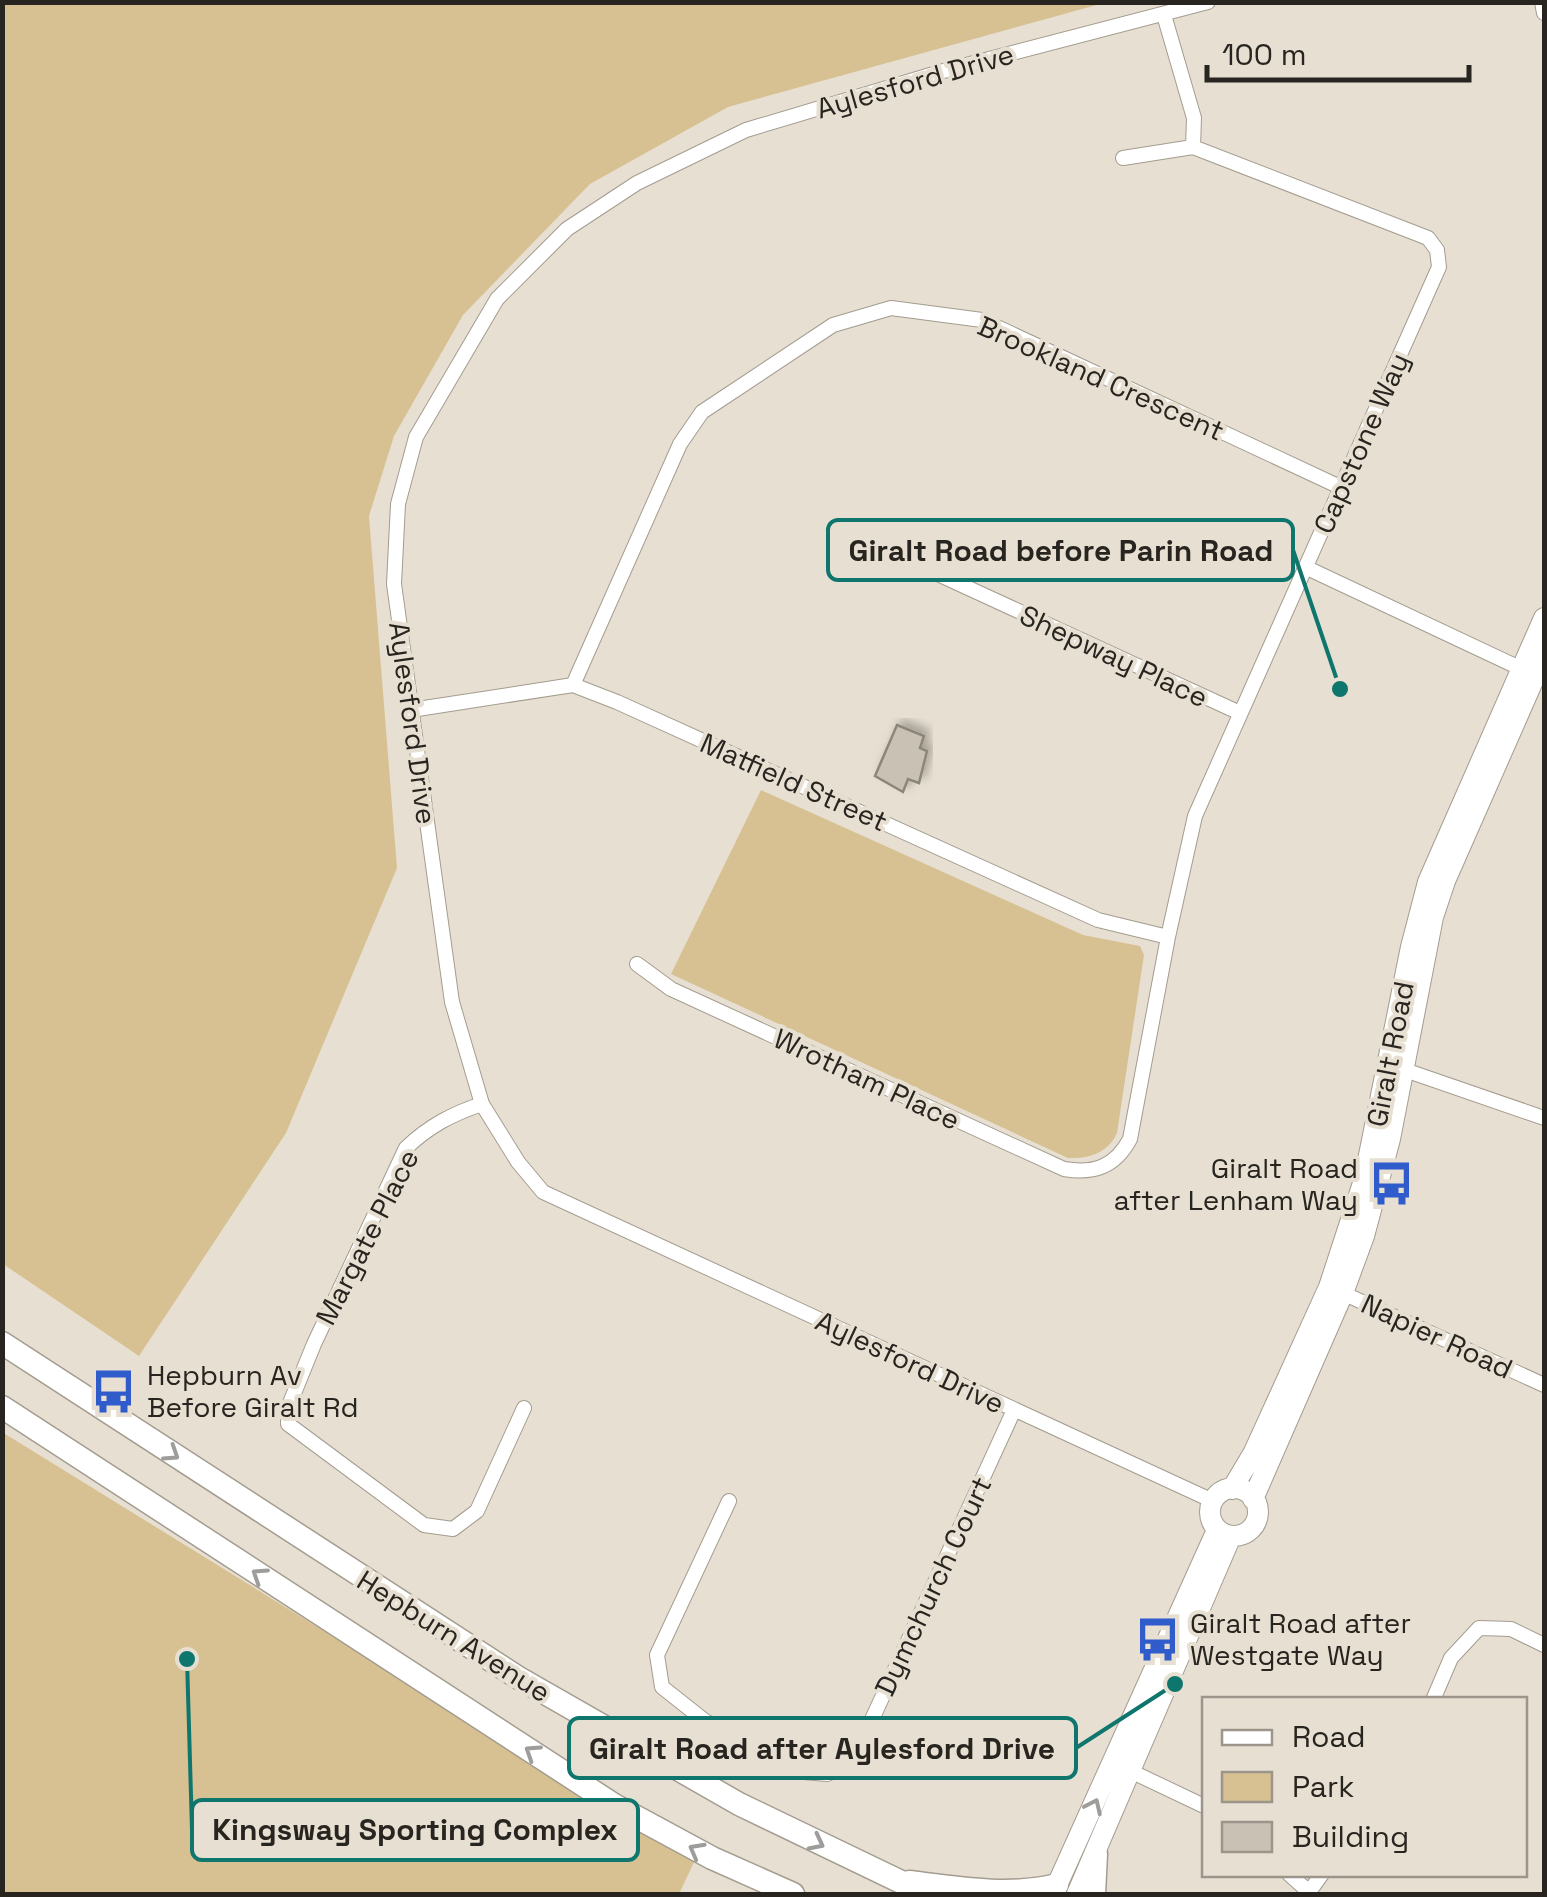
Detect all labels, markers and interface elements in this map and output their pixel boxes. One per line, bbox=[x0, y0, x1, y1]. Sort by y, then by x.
scale bar bbox=[1207, 20, 1470, 82]
text: 100 m bbox=[1222, 35, 1307, 74]
street label: Aylesford Drive bbox=[812, 36, 1018, 126]
street label: Brookland Crescent bbox=[972, 307, 1230, 449]
street label: Capstone Way bbox=[1305, 347, 1417, 539]
callout: Giralt Road before Parin Road bbox=[828, 520, 1293, 580]
text: Giralt Road before Parin Road bbox=[849, 531, 1273, 570]
street label: Shepway Place bbox=[1014, 597, 1214, 715]
street label: Aylesford Drive bbox=[381, 619, 445, 827]
street label: Matfield Street bbox=[695, 725, 893, 839]
street label: Giralt Road bbox=[1358, 978, 1422, 1130]
street label: Wrotham Place bbox=[768, 1020, 966, 1138]
street label: Margate Place bbox=[307, 1143, 427, 1331]
place label: Giralt Road after Lenham Way bbox=[1114, 1150, 1358, 1218]
bus stop icon: Giralt Road after Lenham Way bbox=[1367, 1160, 1415, 1208]
street label: Napier Road bbox=[1356, 1285, 1518, 1387]
street label: Aylesford Drive bbox=[810, 1303, 1010, 1421]
place label: Hepburn Av Before Giralt Rd bbox=[147, 1357, 359, 1425]
bus stop icon: Hepburn Av Before Giralt Rd bbox=[90, 1367, 138, 1415]
one-way arrow bbox=[161, 1442, 179, 1461]
street label: Dymchurch Court bbox=[866, 1471, 1000, 1701]
street label: Hepburn Avenue bbox=[351, 1562, 557, 1710]
one-way arrow bbox=[252, 1569, 270, 1588]
place label: Giralt Road after Westgate Way bbox=[1190, 1605, 1411, 1673]
bus stop icon: Giralt Road after Westgate Way bbox=[1133, 1615, 1181, 1663]
legend bbox=[1202, 1697, 1527, 1877]
text: Road bbox=[1292, 1717, 1366, 1756]
callout: Giralt Road after Aylesford Drive bbox=[569, 1718, 1076, 1778]
text: Giralt Road after Aylesford Drive bbox=[589, 1729, 1055, 1768]
one-way arrow bbox=[525, 1746, 543, 1765]
text: Park bbox=[1292, 1767, 1354, 1806]
one-way arrow bbox=[1082, 1798, 1102, 1816]
callout: Kingsway Sporting Complex bbox=[192, 1800, 638, 1860]
text: Kingsway Sporting Complex bbox=[212, 1810, 618, 1849]
text: Building bbox=[1292, 1817, 1409, 1856]
one-way arrow bbox=[806, 1831, 824, 1851]
one-way arrow bbox=[688, 1842, 706, 1862]

